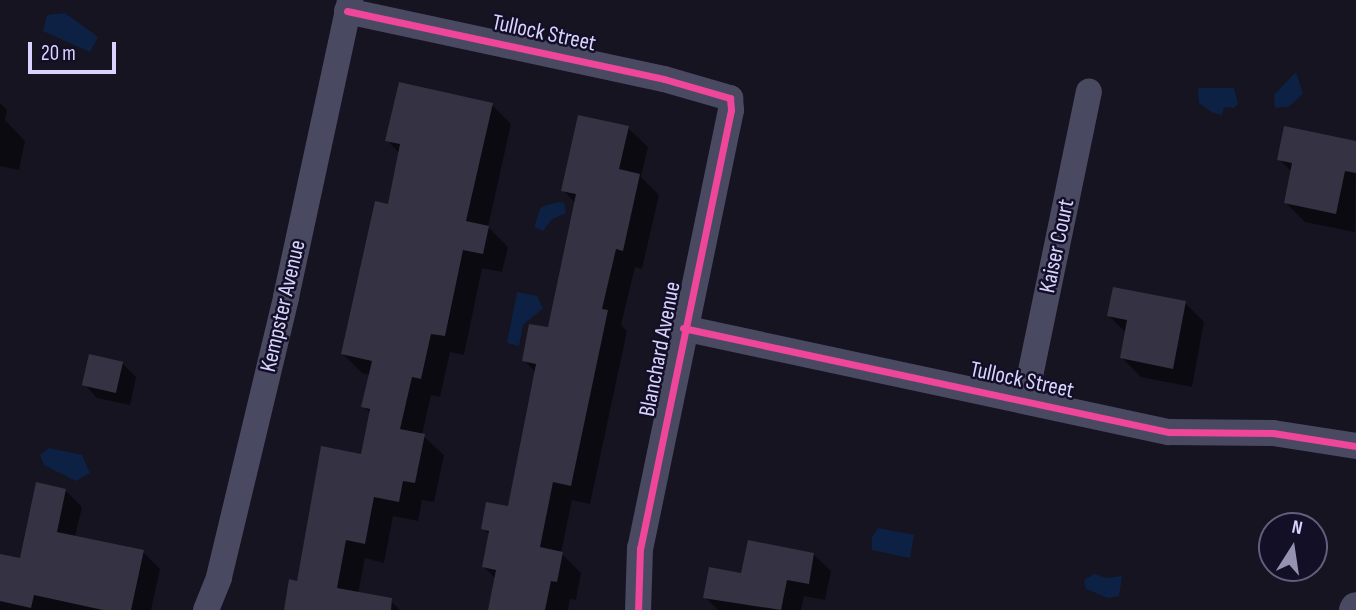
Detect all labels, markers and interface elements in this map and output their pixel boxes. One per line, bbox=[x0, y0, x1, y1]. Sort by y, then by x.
street label: Tullock Street bbox=[489, 9, 599, 57]
scale bar bbox=[32, 28, 119, 72]
text: 20 m bbox=[41, 41, 76, 66]
street label: Kaiser Court bbox=[1034, 197, 1080, 295]
street label: Kempster Avenue bbox=[254, 237, 312, 375]
street label: Blanchard Avenue bbox=[633, 279, 687, 419]
street label: Tullock Street bbox=[967, 356, 1077, 404]
north arrow bbox=[1258, 512, 1328, 582]
text: N bbox=[1290, 516, 1304, 540]

